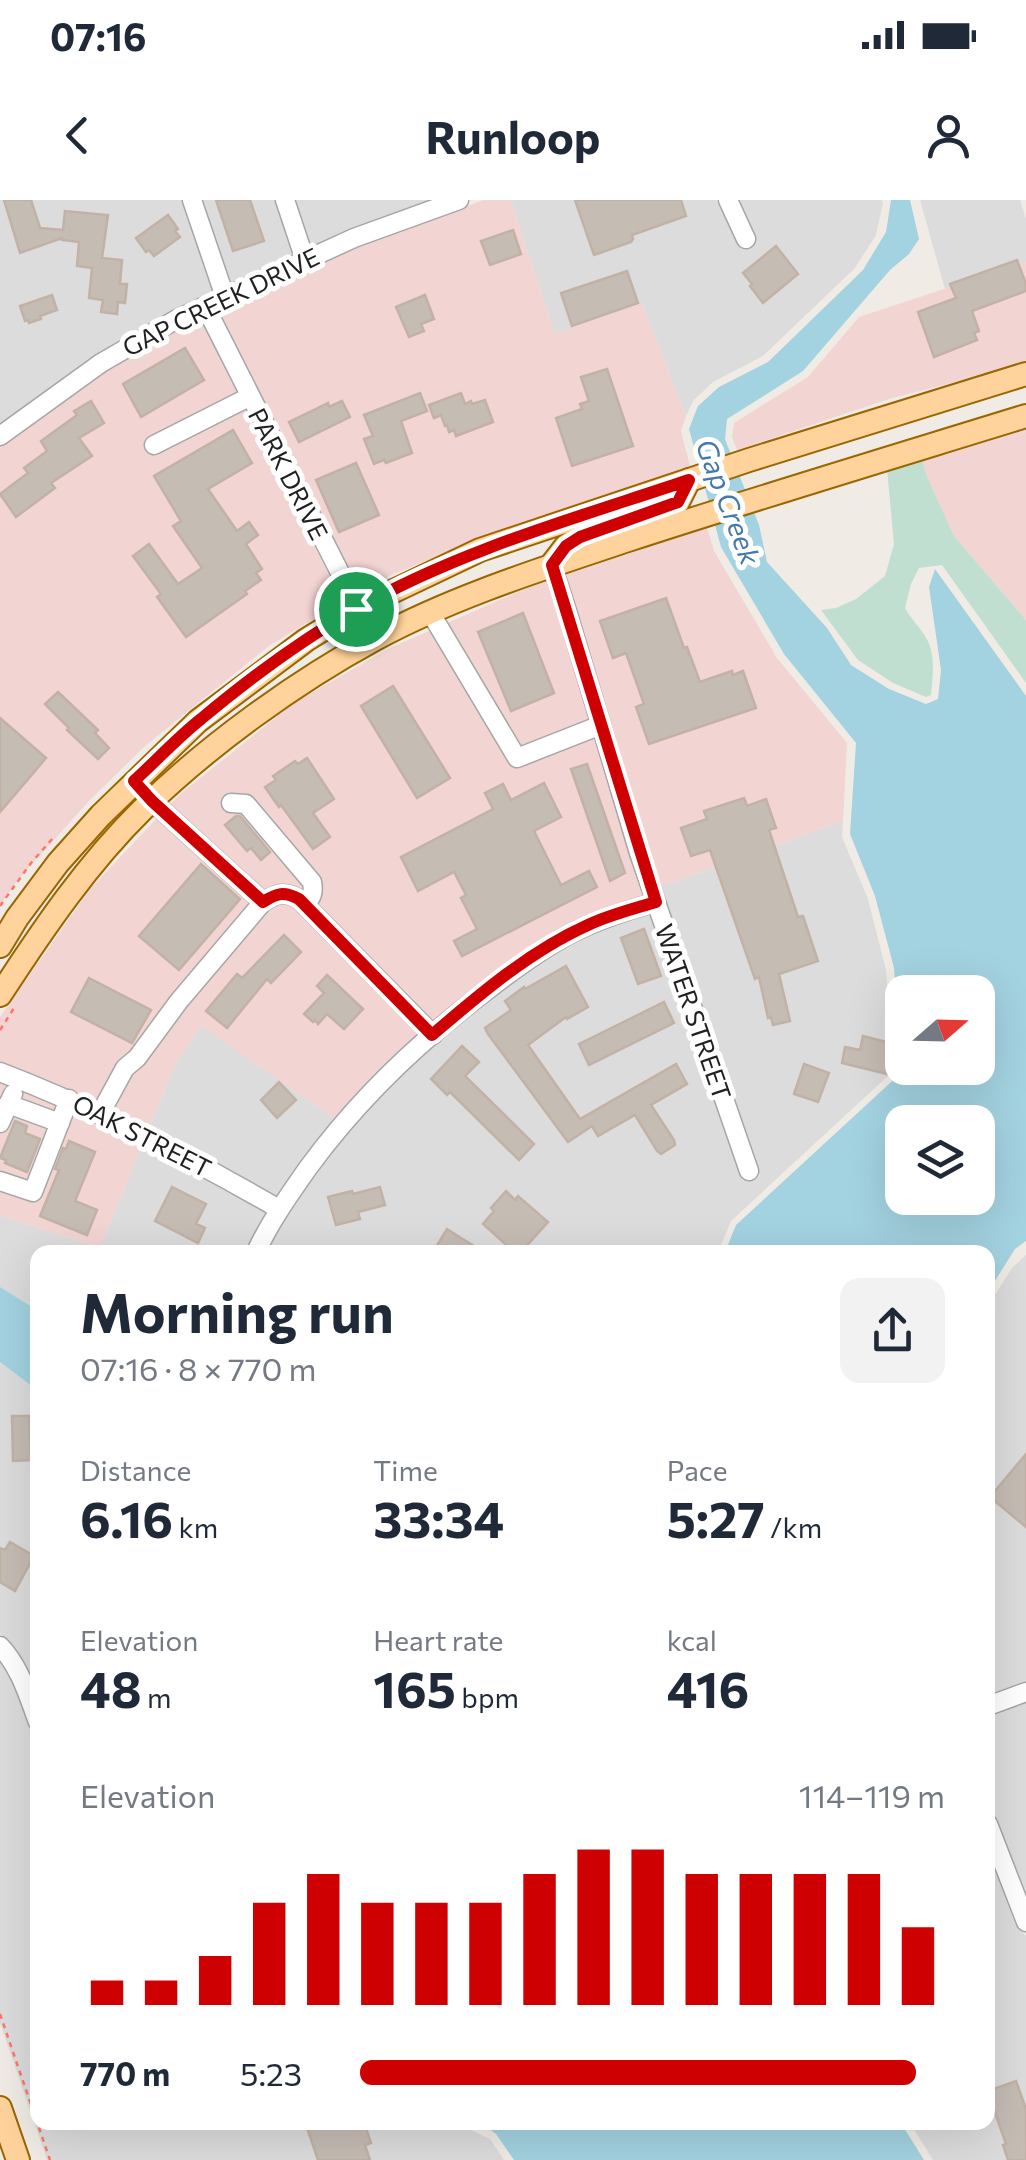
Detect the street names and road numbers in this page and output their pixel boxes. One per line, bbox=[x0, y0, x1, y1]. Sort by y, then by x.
street label: GAP CREEK DRIVE bbox=[117, 240, 324, 362]
street label: PARK DRIVE bbox=[243, 403, 335, 545]
street label: WATER STREET bbox=[650, 920, 738, 1104]
street label: OAK STREET bbox=[68, 1087, 217, 1183]

